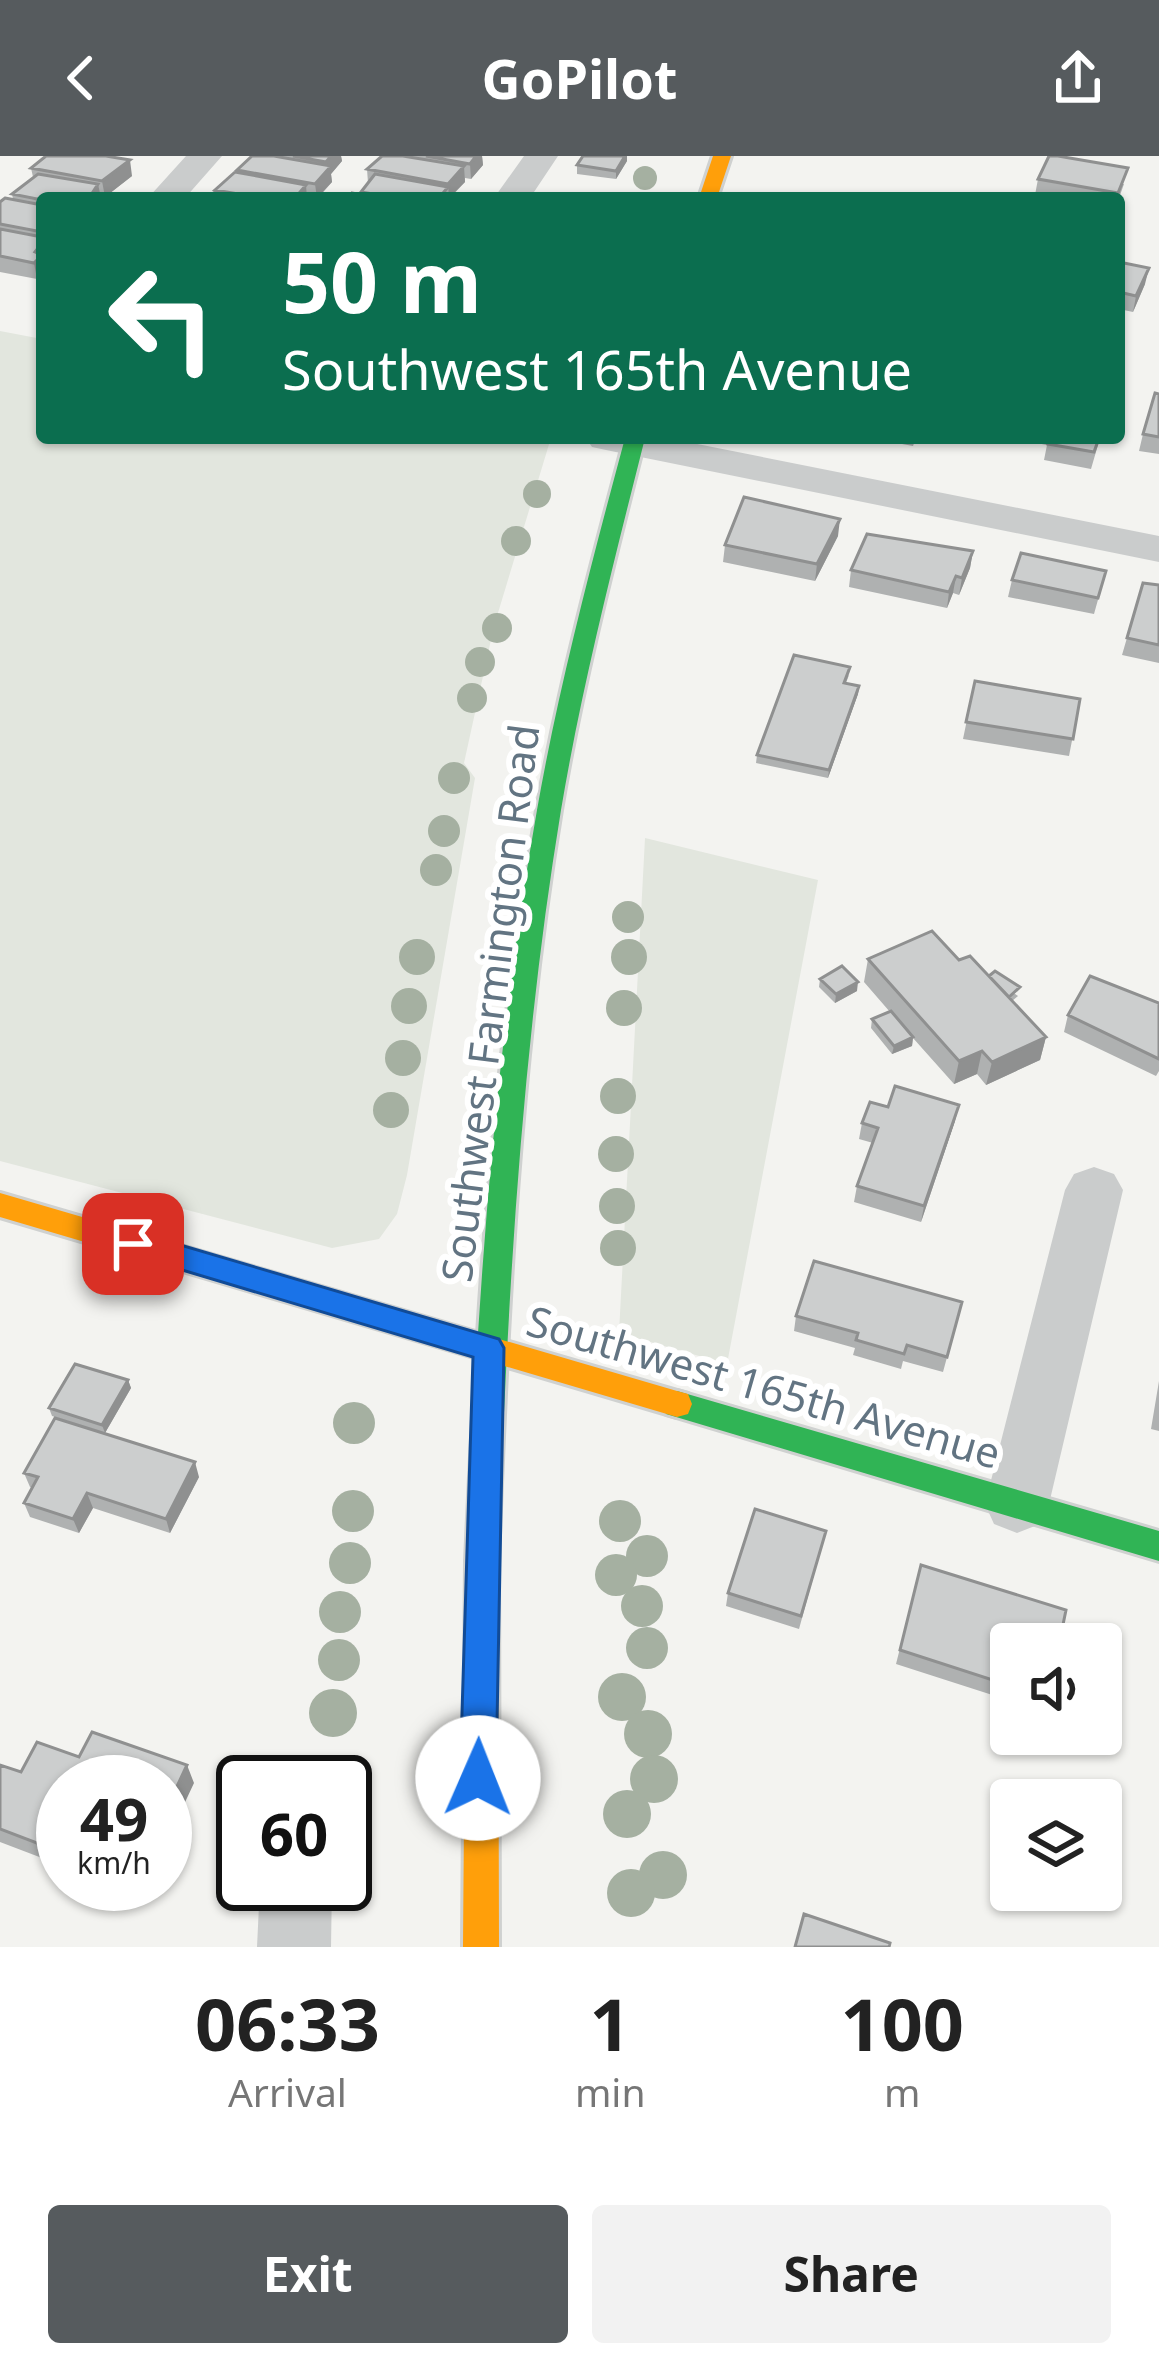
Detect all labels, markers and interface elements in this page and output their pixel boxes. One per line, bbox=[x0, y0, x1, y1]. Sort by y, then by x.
text: GoPilot bbox=[482, 41, 677, 115]
icon: back bbox=[48, 45, 114, 111]
icon: share bbox=[1045, 45, 1111, 111]
text: 50 m bbox=[282, 223, 482, 338]
icon: left bbox=[84, 240, 240, 396]
text: Southwest 165th Avenue bbox=[282, 332, 912, 406]
street label: Southwest Farmington Road bbox=[427, 721, 551, 1285]
pin bbox=[82, 1193, 184, 1295]
icon: arrive bbox=[100, 1211, 166, 1277]
street label: Southwest 165th Avenue bbox=[521, 1291, 1007, 1481]
map controls bbox=[990, 1623, 1122, 1911]
button: sound bbox=[990, 1623, 1122, 1755]
position arrow bbox=[415, 1715, 541, 1841]
speed limit sign: 60 bbox=[216, 1755, 372, 1911]
text: 49 bbox=[80, 1777, 148, 1859]
button: layers bbox=[990, 1779, 1122, 1911]
text: km/h bbox=[77, 1842, 151, 1883]
text: 06:33 bbox=[195, 1974, 380, 2072]
text: 1 bbox=[590, 1974, 631, 2072]
text: 100 bbox=[840, 1974, 964, 2072]
text: Arrival bbox=[228, 2065, 347, 2118]
text: min bbox=[575, 2065, 646, 2118]
text: m bbox=[884, 2065, 920, 2118]
button: Exit bbox=[48, 2205, 568, 2343]
button: Share bbox=[592, 2205, 1111, 2343]

